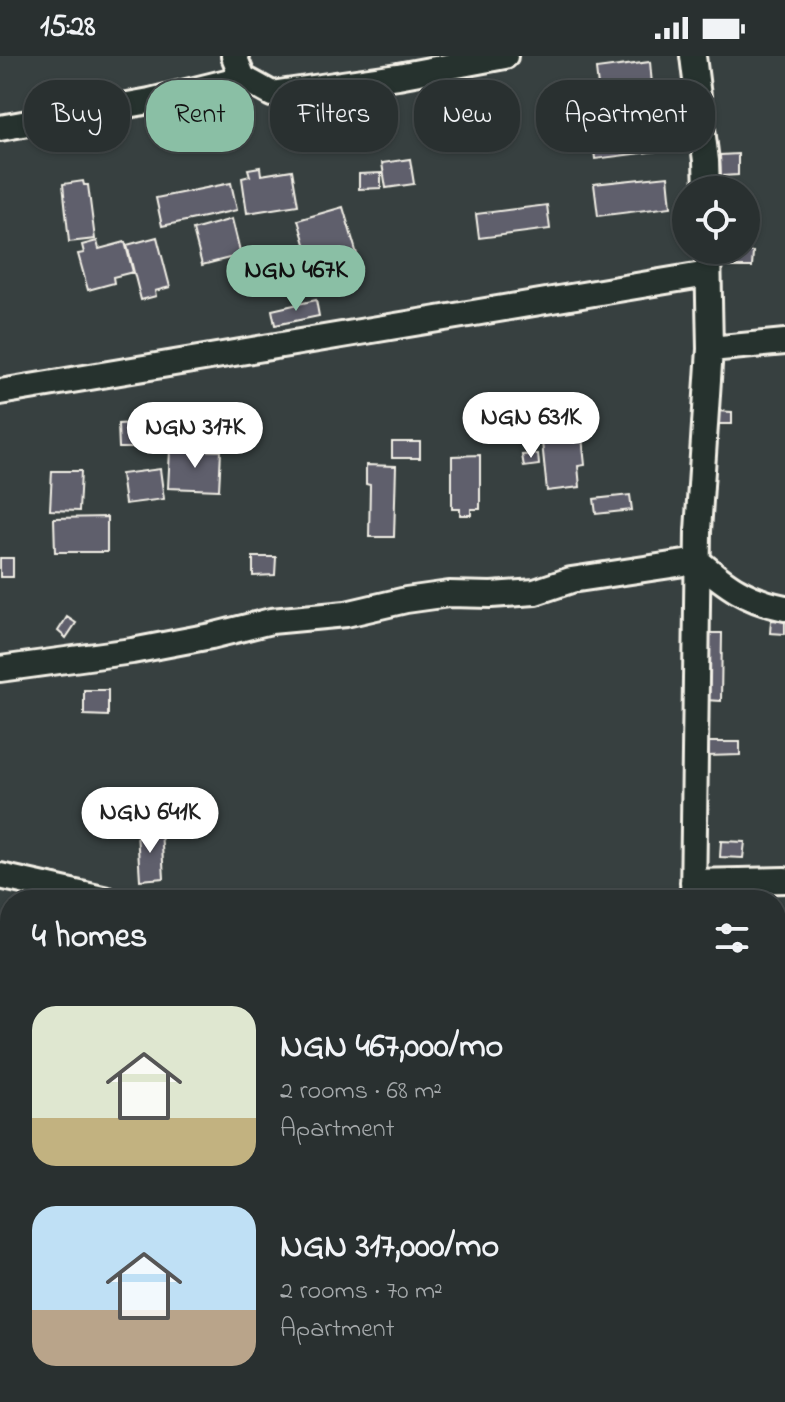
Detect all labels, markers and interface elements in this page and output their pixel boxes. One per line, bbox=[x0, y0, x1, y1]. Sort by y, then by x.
text: 15:28 bbox=[40, 6, 95, 50]
chip: Buy bbox=[24, 80, 130, 152]
chip: Rent bbox=[146, 80, 254, 152]
chip: Filters bbox=[270, 80, 398, 152]
chip: New bbox=[414, 80, 520, 152]
chip: Apartment bbox=[536, 80, 715, 152]
map controls bbox=[672, 176, 760, 264]
button: locate bbox=[672, 176, 760, 264]
pin: NGN 467K bbox=[213, 245, 379, 313]
text: NGN 467K bbox=[244, 252, 348, 290]
pin: NGN 631K bbox=[448, 392, 614, 460]
text: NGN 631K bbox=[481, 399, 581, 437]
pin: NGN 317K bbox=[112, 402, 278, 470]
text: NGN 317K bbox=[145, 409, 245, 447]
pin: NGN 641K bbox=[67, 787, 233, 855]
text: NGN 641K bbox=[100, 794, 200, 832]
text: 4 homes bbox=[32, 913, 147, 963]
icon: filters bbox=[710, 916, 754, 960]
text: NGN 467,000/mo bbox=[280, 1023, 503, 1073]
icon: home bbox=[96, 1038, 192, 1134]
text: 2 rooms · 68 m² bbox=[280, 1073, 442, 1111]
text: Apartment bbox=[280, 1111, 394, 1149]
text: NGN 317,000/mo bbox=[280, 1223, 499, 1273]
icon: home bbox=[96, 1238, 192, 1334]
text: 2 rooms · 70 m² bbox=[280, 1273, 443, 1311]
text: Apartment bbox=[280, 1311, 394, 1349]

